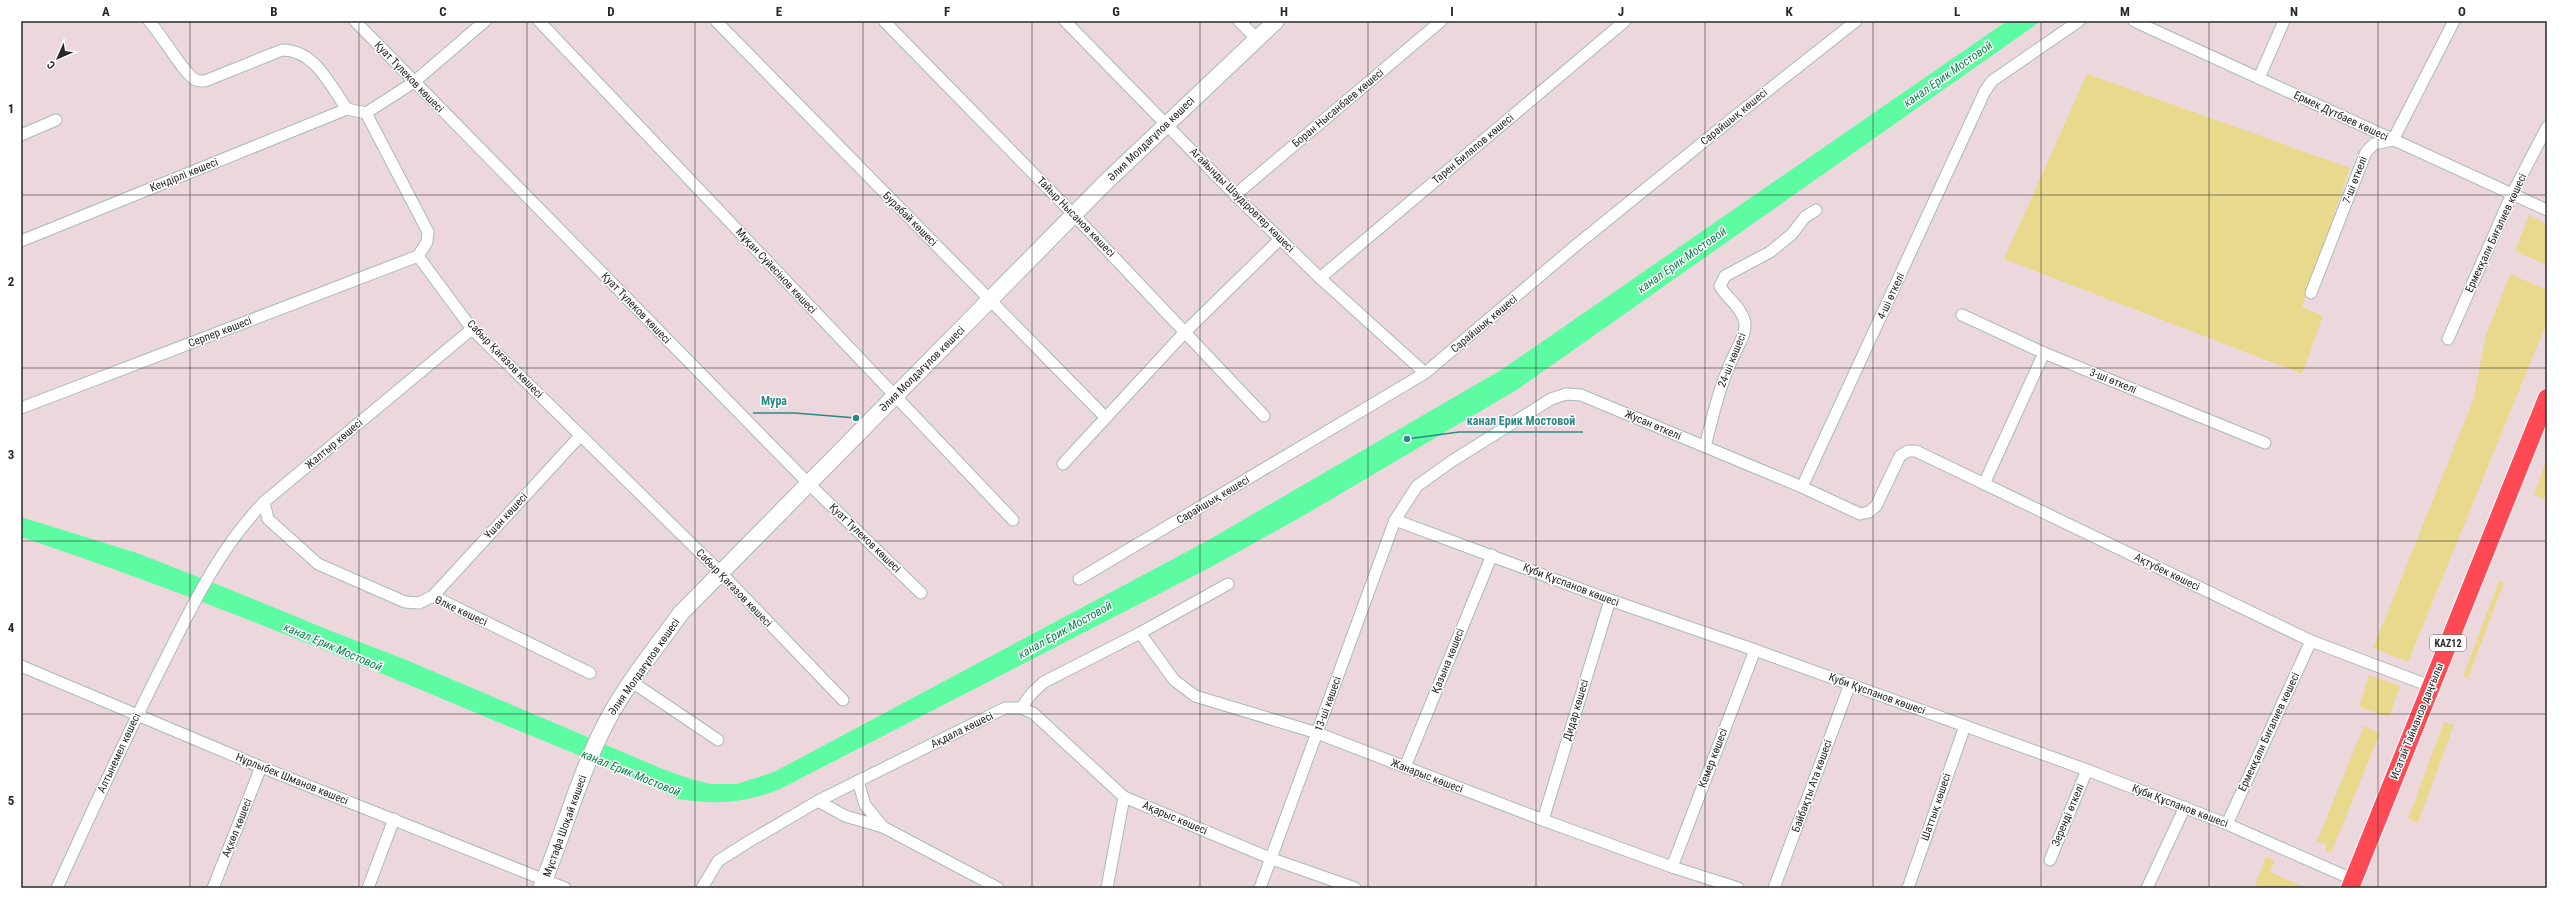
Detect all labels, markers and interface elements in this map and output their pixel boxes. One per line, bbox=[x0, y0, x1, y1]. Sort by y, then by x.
text: A bbox=[102, 4, 110, 19]
text: B bbox=[270, 4, 278, 19]
text: C bbox=[439, 4, 447, 19]
text: D bbox=[607, 4, 615, 19]
text: E bbox=[776, 4, 783, 19]
text: F bbox=[944, 4, 950, 19]
text: G bbox=[1112, 4, 1120, 19]
text: H bbox=[1280, 4, 1288, 19]
text: I bbox=[1450, 4, 1454, 19]
text: J bbox=[1618, 4, 1624, 19]
text: K bbox=[1785, 4, 1793, 19]
text: L bbox=[1954, 4, 1960, 19]
text: M bbox=[2120, 4, 2130, 19]
text: N bbox=[2290, 4, 2298, 19]
text: O bbox=[2458, 4, 2466, 19]
north arrow bbox=[38, 38, 78, 78]
water label: канал Ерик Мостовой bbox=[1901, 38, 1995, 110]
street label: Қуат Түлеков көшесі bbox=[372, 39, 446, 115]
text: С bbox=[44, 58, 58, 72]
street label: Боран Нысанбаев көшесі bbox=[1290, 66, 1386, 150]
street label: Сарайшық көшесі bbox=[1698, 86, 1770, 148]
street label: Ермек Дүтбаев көшесi bbox=[2292, 88, 2390, 144]
street label: Әлия Молдағұлов көшесі bbox=[1105, 94, 1197, 184]
text: 1 bbox=[8, 101, 14, 116]
street label: Тарен Билялов көшесі bbox=[1430, 111, 1516, 187]
street label: Агайынды Шәудіровтер көшесi bbox=[1187, 145, 1297, 255]
street label: Кендірлі көшесі bbox=[148, 155, 220, 195]
street label: 7-шi өткелi bbox=[2340, 155, 2370, 205]
street label: Ермекқали Биғалиев көшесі bbox=[2463, 171, 2529, 295]
street label: Тайыр Нысанов көшесi bbox=[1034, 174, 1118, 260]
street label: Бурабай көшесi bbox=[880, 189, 940, 249]
water label: канал Ерик Мостовой bbox=[1635, 224, 1729, 296]
street label: Мұқан Сүйесінов көшесі bbox=[733, 226, 819, 316]
street label: Қуат Түлеков көшесі bbox=[599, 270, 673, 346]
street label: 4-шi өткелi bbox=[1875, 271, 1907, 321]
text: 2 bbox=[8, 274, 15, 289]
street label: Сарайшық көшесі bbox=[1448, 293, 1520, 355]
street label: Серпер көшесі bbox=[187, 314, 253, 350]
street label: Сабыр Қағазов көшесі bbox=[464, 317, 546, 401]
street label: Әлия Молдағұлов көшесі bbox=[877, 324, 967, 414]
street label: 24-ші көшесi bbox=[1715, 331, 1749, 389]
street label: 3-шi өткелi bbox=[2088, 366, 2138, 396]
callout: Мура bbox=[753, 389, 795, 413]
text: Мура bbox=[761, 394, 787, 408]
street label: Жусан өткелі bbox=[1623, 407, 1683, 443]
callout: канал Ерик Мостовой bbox=[1459, 408, 1583, 432]
text: канал Ерик Мостовой bbox=[1467, 414, 1575, 428]
street label: Жалтыр көшесі bbox=[303, 416, 365, 472]
text: 3 bbox=[8, 447, 14, 462]
street label: Сарайшық көшесі bbox=[1174, 473, 1252, 527]
street label: Ұшан көшесі bbox=[482, 490, 530, 542]
street label: Қуат Түлеков көшесі bbox=[827, 501, 903, 575]
street label: Сабыр Қағазов көшесі bbox=[693, 546, 775, 630]
street label: Ақтүбек көшесi bbox=[2132, 551, 2202, 593]
street label: Куби Құспанов көшесi bbox=[1521, 561, 1621, 609]
street label: Өлке көшесі bbox=[433, 593, 489, 629]
water label: канал Ерик Мостовой bbox=[1016, 598, 1115, 662]
street label: Әлия Молдағұлов көшесі bbox=[606, 616, 682, 718]
text: 4 bbox=[8, 620, 15, 635]
water label: канал Ерик Мостовой bbox=[282, 620, 384, 674]
street label: Қазына көшесі bbox=[1429, 627, 1467, 695]
road number: KAZ12 bbox=[2430, 635, 2466, 651]
street label: Исатай Тайманов даңғылы bbox=[2388, 661, 2446, 781]
street label: Куби Құспанов көшесi bbox=[1827, 670, 1927, 718]
street label: Ермекқали Биғалиев көшесі bbox=[2236, 670, 2302, 794]
street label: 13-ші көшесi bbox=[1312, 675, 1344, 733]
street label: Дидар көшесі bbox=[1561, 678, 1591, 742]
street label: Ақдала көшесі bbox=[929, 709, 995, 751]
street label: Алтынемел көшесі bbox=[95, 711, 143, 795]
street label: Кемер көшесі bbox=[1696, 726, 1730, 790]
street label: Байбақты Ата көшесі bbox=[1789, 738, 1835, 834]
water label: канал Ерик Мостовой bbox=[580, 747, 683, 799]
street label: Нұрлыбек Шманов көшесі bbox=[234, 750, 350, 808]
street label: Жанарыс көшесі bbox=[1389, 756, 1465, 796]
street label: Шаттық көшесі bbox=[1918, 772, 1954, 842]
street label: Мұстафа Шоқай көшесi bbox=[540, 773, 590, 879]
street label: Зеренді өткелі bbox=[2049, 782, 2087, 848]
street label: Куби Құспанов көшесi bbox=[2130, 782, 2230, 830]
text: 5 bbox=[8, 793, 15, 808]
street label: Ақкөл көшесі bbox=[219, 797, 255, 859]
street label: Ақарыс көшесi bbox=[1141, 799, 1209, 837]

